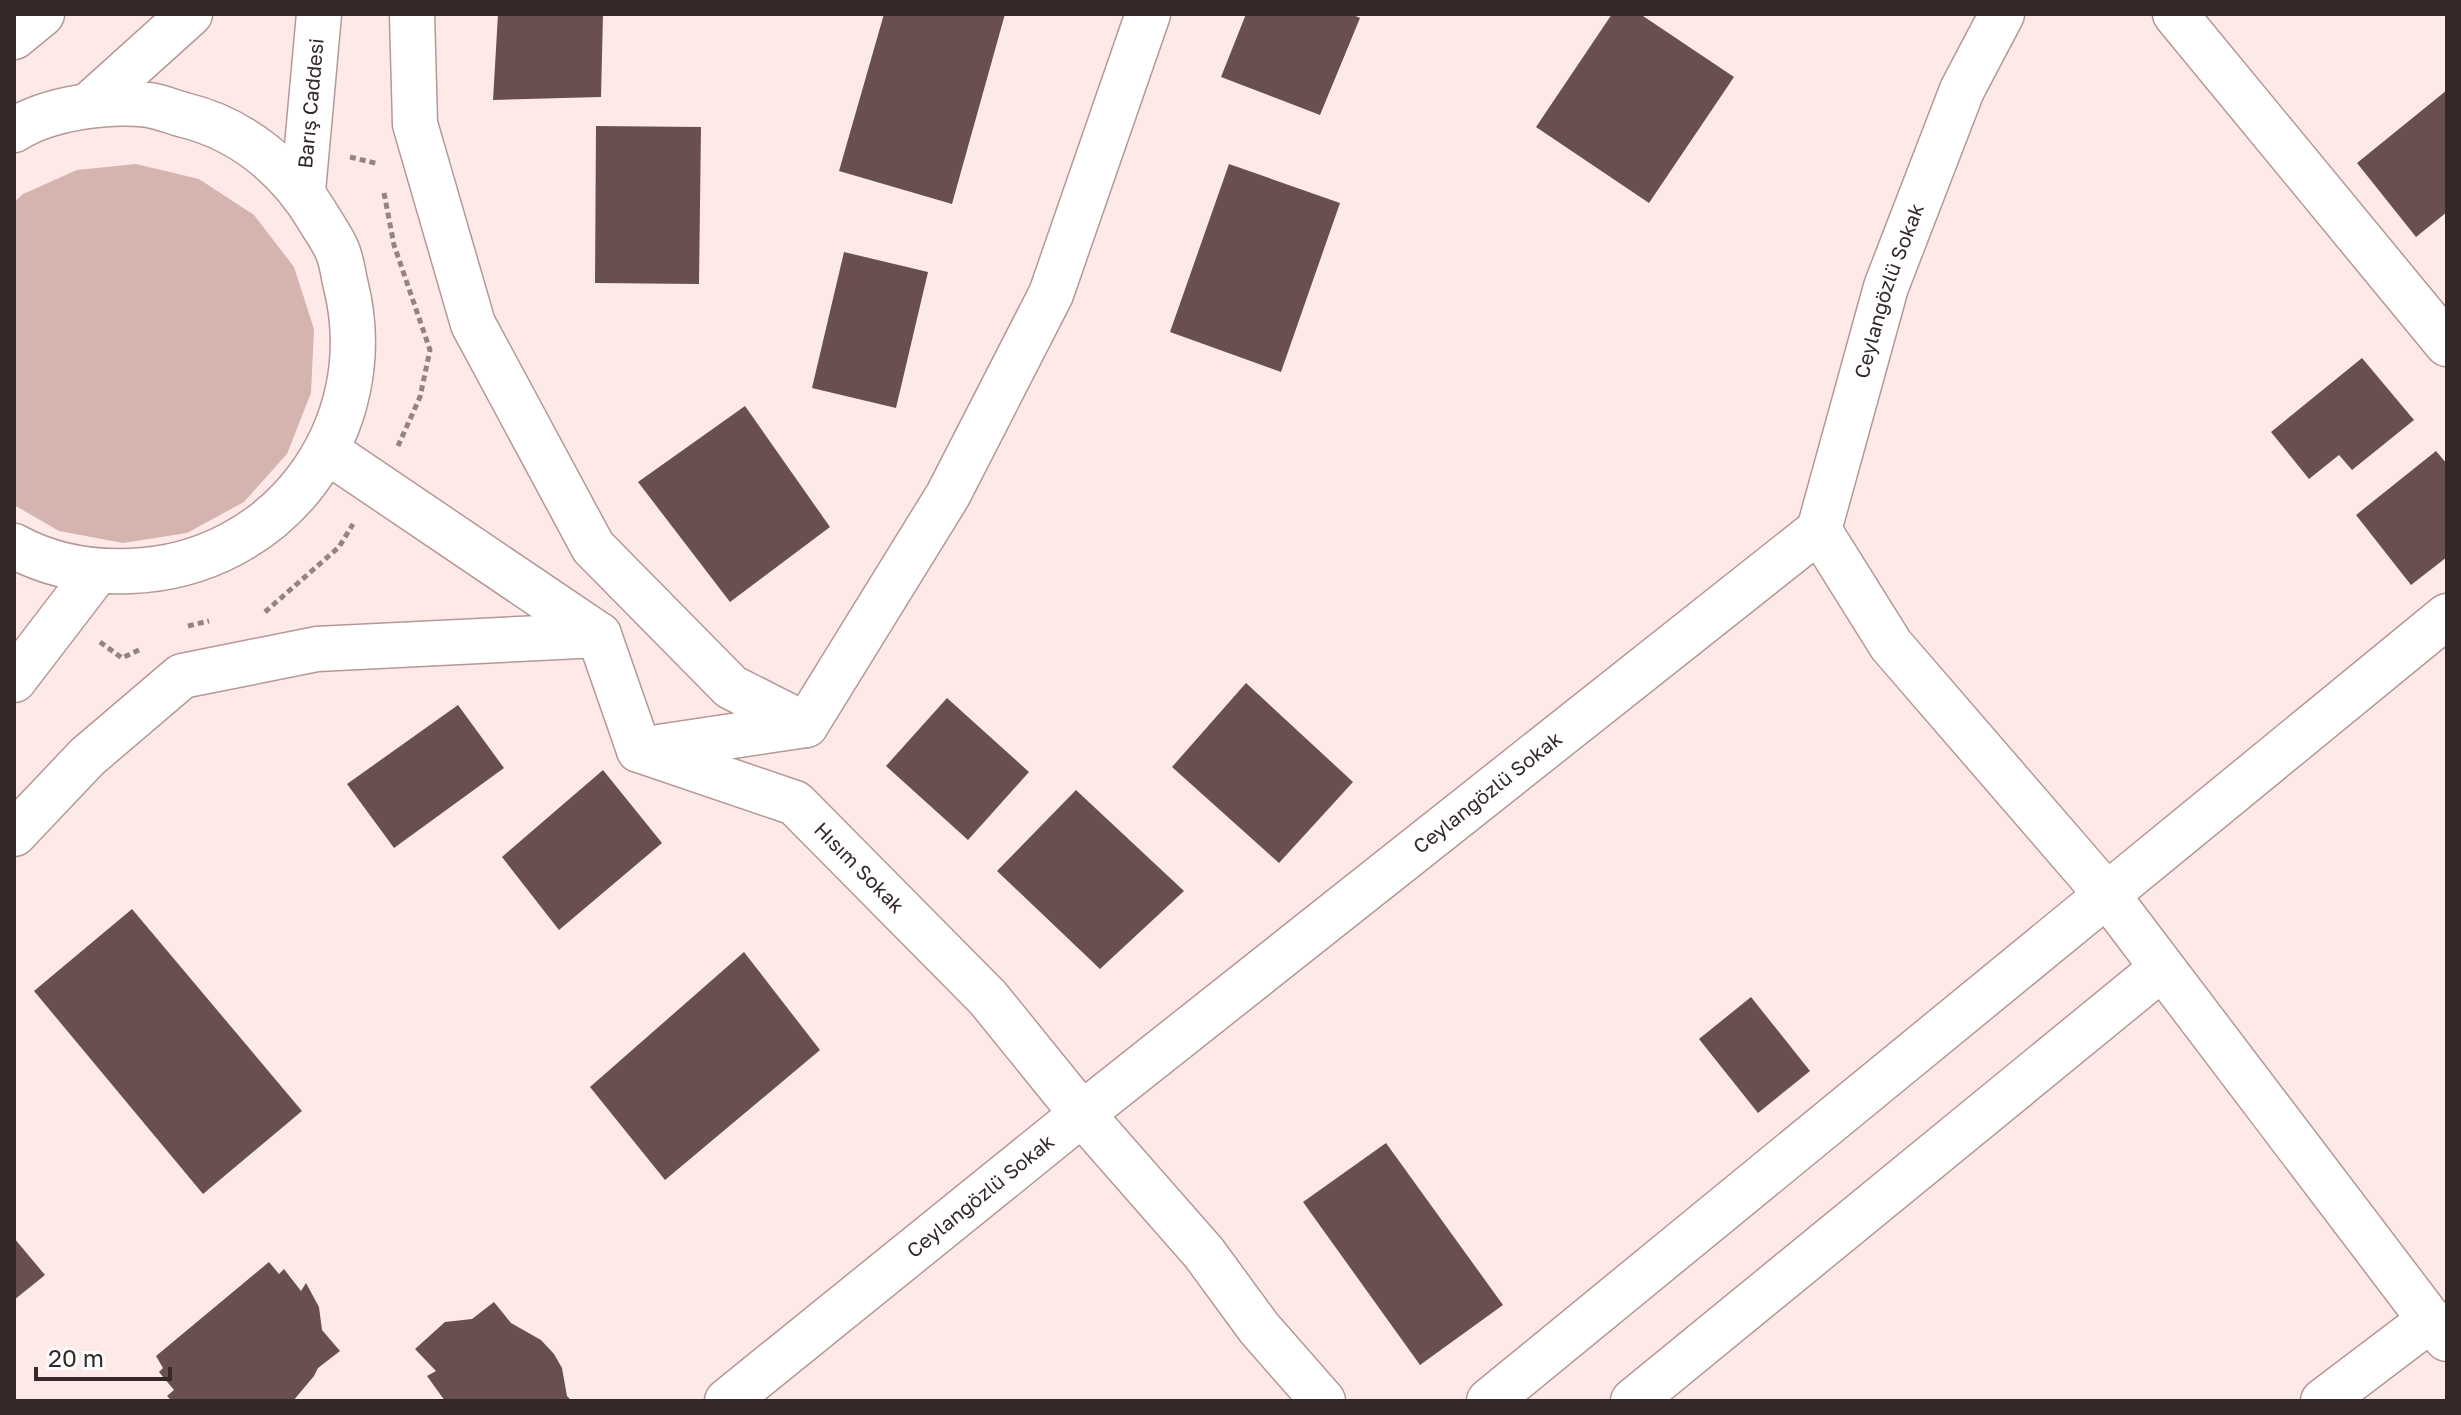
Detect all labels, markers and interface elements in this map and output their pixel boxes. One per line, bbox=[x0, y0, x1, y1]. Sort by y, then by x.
street label: Barış Caddesi bbox=[292, 37, 328, 169]
street label: Ceylangözlü Sokak bbox=[1848, 200, 1928, 381]
street label: Ceylangözlü Sokak bbox=[1408, 726, 1566, 858]
street label: Hısım Sokak bbox=[810, 817, 910, 917]
street label: Ceylangözlü Sokak bbox=[901, 1129, 1058, 1262]
scale bar bbox=[36, 1331, 170, 1381]
text: 20 m bbox=[48, 1343, 104, 1372]

